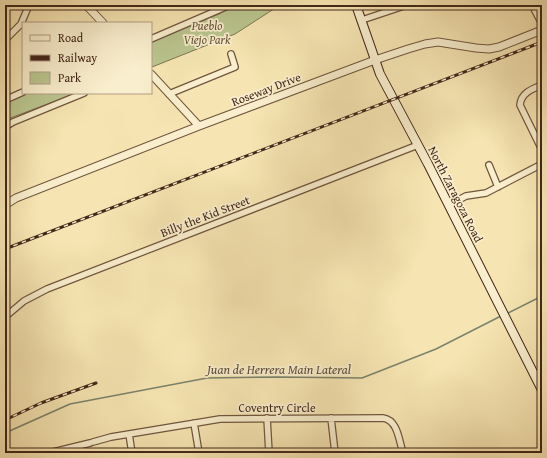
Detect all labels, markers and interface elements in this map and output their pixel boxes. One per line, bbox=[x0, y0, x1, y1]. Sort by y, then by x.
park label: Pueblo Viejo Park bbox=[183, 17, 231, 48]
legend bbox=[22, 22, 152, 94]
text: Road bbox=[58, 29, 84, 46]
text: Railway bbox=[58, 49, 97, 66]
street label: Roseway Drive bbox=[229, 68, 303, 110]
text: Park bbox=[58, 69, 82, 86]
street label: North Zaragoza Road bbox=[424, 143, 488, 246]
street label: Billy the Kid Street bbox=[158, 191, 253, 241]
water label: Juan de Herrera Main Lateral bbox=[205, 360, 351, 379]
street label: Coventry Circle bbox=[238, 399, 316, 416]

